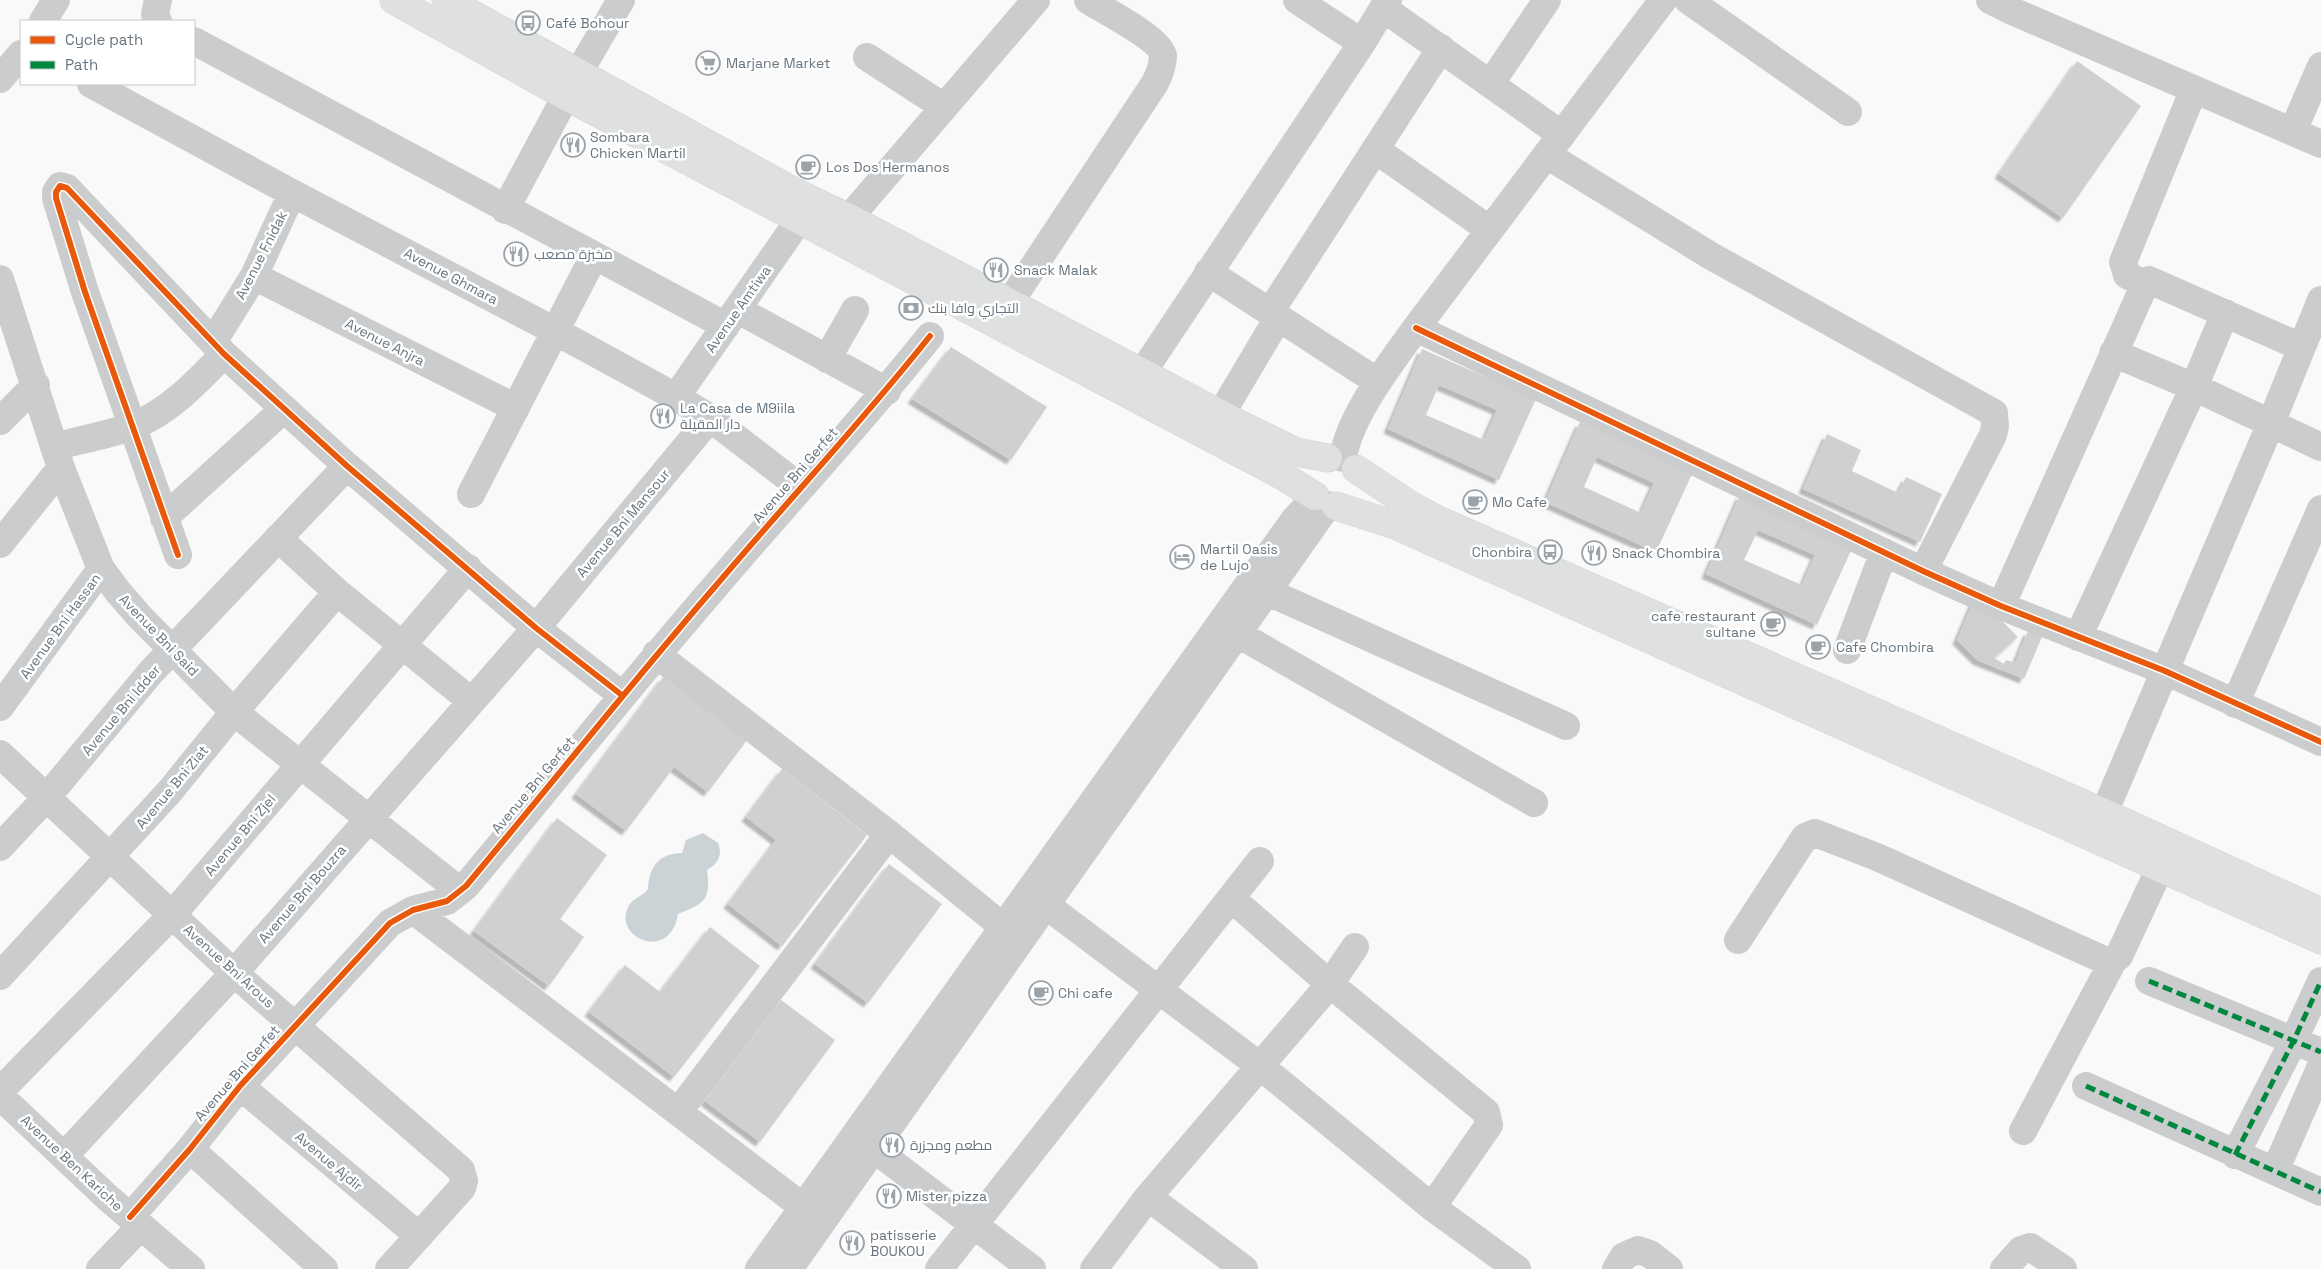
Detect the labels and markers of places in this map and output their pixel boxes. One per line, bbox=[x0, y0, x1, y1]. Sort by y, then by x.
bus stop icon: Café Bohour bbox=[515, 10, 541, 36]
place label: Café Bohour bbox=[546, 14, 629, 32]
supermarket icon: Marjane Market bbox=[695, 50, 721, 76]
place label: Marjane Market bbox=[726, 54, 830, 72]
place label: Sombara Chicken Martil bbox=[590, 128, 686, 162]
restaurant icon: Sombara Chicken Martil bbox=[560, 132, 586, 158]
cafe icon: Los Dos Hermanos bbox=[795, 154, 821, 180]
place label: Los Dos Hermanos bbox=[826, 158, 950, 176]
restaurant icon: مخبزة مصعب bbox=[503, 241, 529, 267]
place label: مخبزة مصعب bbox=[534, 245, 613, 263]
restaurant icon: Snack Malak bbox=[983, 257, 1009, 283]
place label: Snack Malak bbox=[1014, 261, 1098, 279]
bank icon: التجاري وافا بنك bbox=[898, 295, 924, 321]
place label: التجاري وافا بنك bbox=[928, 299, 1019, 320]
place label: La Casa de M9iila دار المقيلة bbox=[680, 399, 795, 433]
restaurant icon: La Casa de M9iila دار المقيلة bbox=[650, 403, 676, 429]
cafe icon: Mo Cafe bbox=[1462, 489, 1488, 515]
place label: Mo Cafe bbox=[1492, 493, 1547, 511]
bus stop icon: Chonbira bbox=[1537, 539, 1563, 565]
place label: Martil Oasis de Lujo bbox=[1200, 540, 1278, 574]
restaurant icon: Snack Chombira bbox=[1581, 540, 1607, 566]
place label: Chonbira bbox=[1472, 543, 1532, 561]
hotel icon: Martil Oasis de Lujo bbox=[1169, 544, 1195, 570]
place label: Snack Chombira bbox=[1612, 544, 1720, 562]
place label: cafe restaurant sultane bbox=[1651, 607, 1756, 641]
cafe icon: cafe restaurant sultane bbox=[1760, 611, 1786, 637]
cafe icon: Cafe Chombira bbox=[1805, 634, 1831, 660]
place label: Cafe Chombira bbox=[1836, 638, 1934, 656]
cafe icon: Chi cafe bbox=[1028, 980, 1054, 1006]
place label: Chi cafe bbox=[1058, 984, 1113, 1002]
restaurant icon: مطعم ومجزرة bbox=[879, 1132, 905, 1158]
place label: مطعم ومجزرة bbox=[910, 1136, 992, 1155]
restaurant icon: Mister pizza bbox=[876, 1183, 902, 1209]
place label: Mister pizza bbox=[906, 1187, 987, 1205]
place label: patisserie BOUKOU bbox=[870, 1226, 937, 1260]
restaurant icon: patisserie BOUKOU bbox=[839, 1230, 865, 1256]

